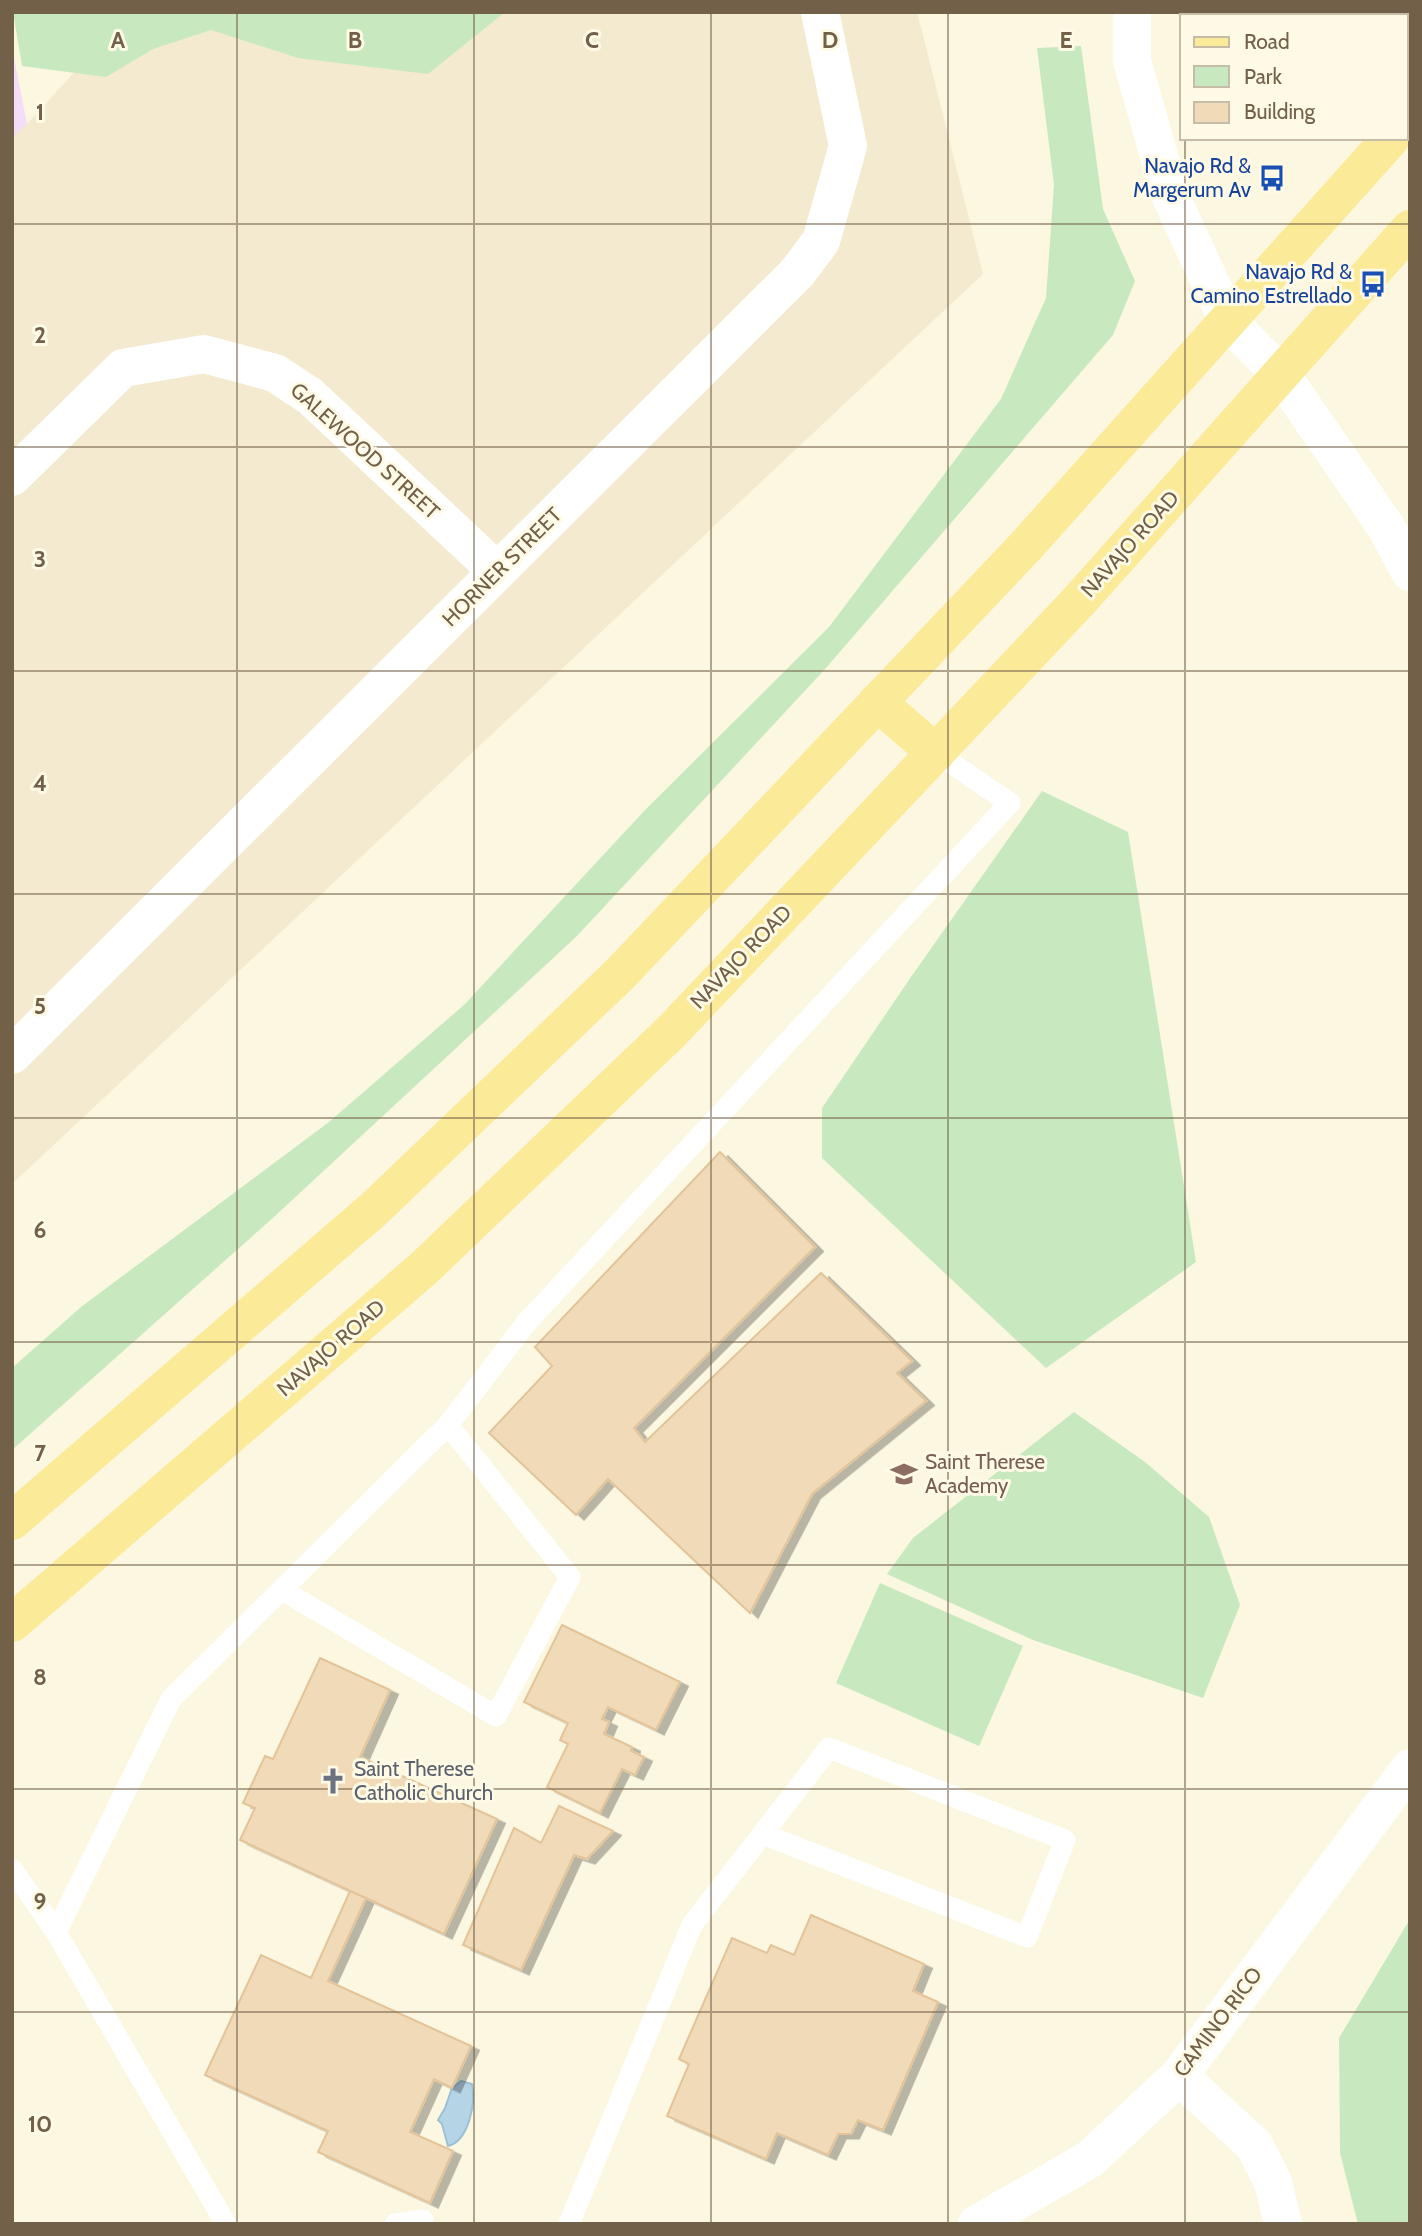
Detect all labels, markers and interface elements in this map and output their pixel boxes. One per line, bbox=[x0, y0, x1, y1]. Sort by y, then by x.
legend bbox=[1180, 14, 1408, 140]
text: A bbox=[111, 26, 126, 54]
text: B bbox=[348, 26, 362, 54]
text: C bbox=[585, 26, 599, 54]
text: D bbox=[822, 26, 838, 54]
text: E bbox=[1059, 26, 1073, 54]
text: Road bbox=[1244, 29, 1290, 54]
text: Park bbox=[1244, 64, 1282, 89]
text: 1 bbox=[36, 98, 44, 126]
text: Building bbox=[1244, 99, 1316, 124]
place label: Navajo Rd & Margerum Av bbox=[1133, 153, 1252, 202]
bus stop icon: Navajo Rd & Margerum Av bbox=[1257, 163, 1287, 193]
place label: Navajo Rd & Camino Estrellado bbox=[1190, 259, 1352, 308]
bus stop icon: Navajo Rd & Camino Estrellado bbox=[1358, 269, 1388, 299]
text: 2 bbox=[34, 321, 46, 349]
street label: GALEWOOD STREET bbox=[286, 377, 445, 524]
street label: NAVAJO ROAD bbox=[1075, 485, 1184, 602]
street label: HORNER STREET bbox=[437, 502, 566, 631]
text: 3 bbox=[34, 545, 46, 573]
text: 4 bbox=[33, 769, 47, 797]
street label: NAVAJO ROAD bbox=[685, 900, 796, 1014]
text: 5 bbox=[34, 992, 46, 1020]
text: 6 bbox=[34, 1216, 46, 1244]
street label: NAVAJO ROAD bbox=[272, 1294, 390, 1401]
text: 7 bbox=[34, 1439, 46, 1467]
place label: Saint Therese Academy bbox=[925, 1449, 1045, 1498]
school or university icon: Saint Therese Academy bbox=[889, 1459, 919, 1489]
text: 8 bbox=[33, 1663, 47, 1691]
place label: Saint Therese Catholic Church bbox=[354, 1756, 493, 1805]
church icon: Saint Therese Catholic Church bbox=[318, 1766, 348, 1796]
text: 9 bbox=[34, 1887, 46, 1915]
street label: CAMINO RICO bbox=[1168, 1962, 1267, 2081]
text: 10 bbox=[28, 2110, 52, 2138]

